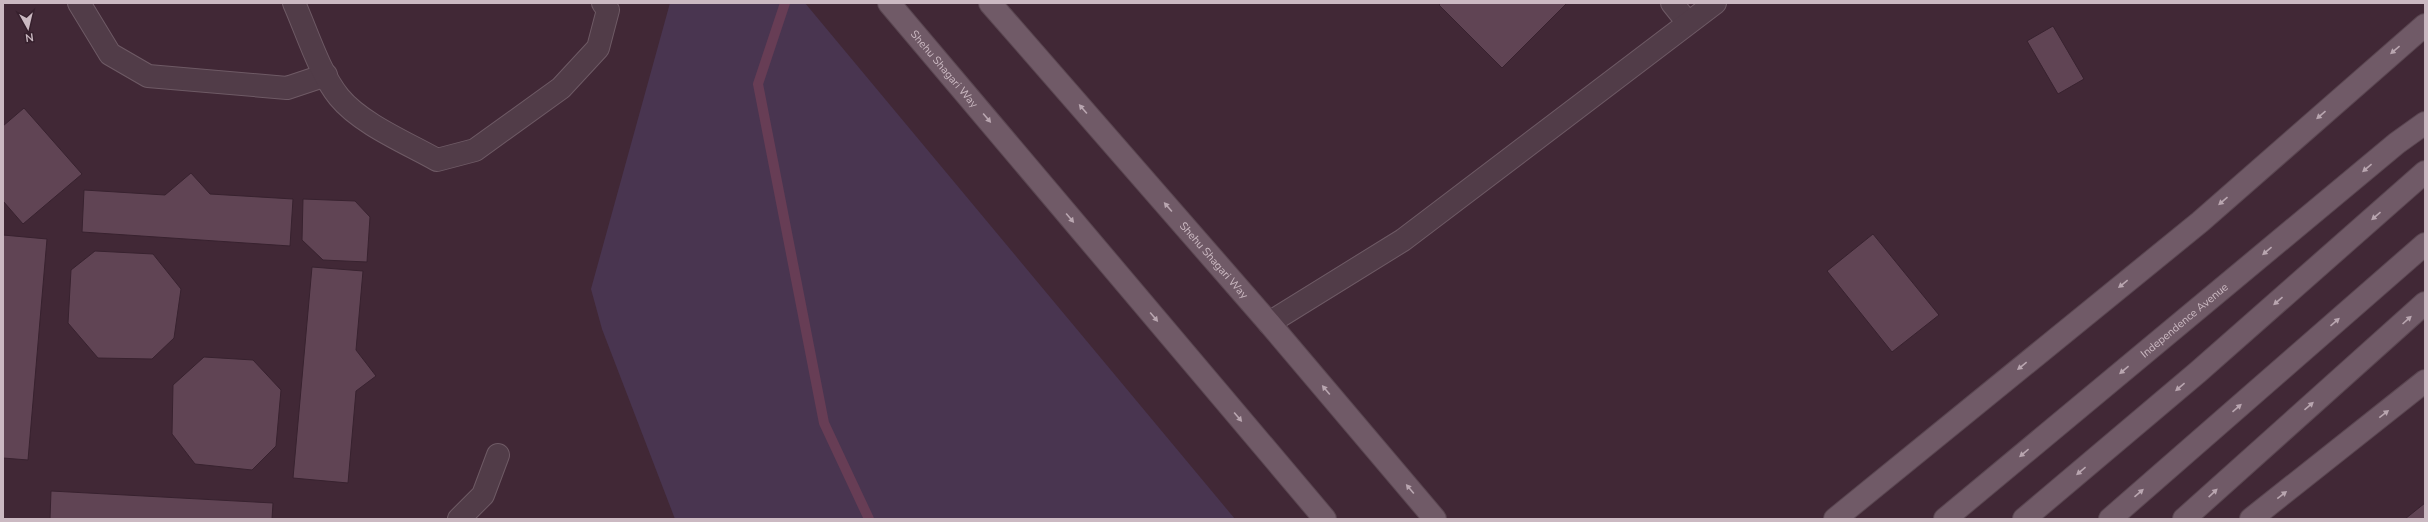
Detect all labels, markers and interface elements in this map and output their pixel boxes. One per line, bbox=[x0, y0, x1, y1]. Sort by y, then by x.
north arrow bbox=[8, 8, 48, 48]
street label: Shehu Shagari Way bbox=[907, 27, 982, 111]
text: N bbox=[24, 29, 34, 45]
one-way arrow bbox=[2390, 46, 2401, 55]
one-way arrow bbox=[1078, 103, 1087, 114]
one-way arrow bbox=[2316, 110, 2325, 119]
one-way arrow bbox=[982, 113, 991, 124]
one-way arrow bbox=[2361, 164, 2372, 173]
one-way arrow bbox=[2218, 196, 2228, 206]
one-way arrow bbox=[1163, 201, 1172, 212]
one-way arrow bbox=[2370, 211, 2381, 220]
one-way arrow bbox=[1066, 212, 1075, 223]
street label: Shehu Shagari Way bbox=[1176, 218, 1252, 302]
one-way arrow bbox=[2261, 247, 2272, 256]
street label: Independence Avenue bbox=[2137, 279, 2231, 361]
one-way arrow bbox=[2118, 280, 2129, 289]
one-way arrow bbox=[2273, 297, 2283, 306]
one-way arrow bbox=[1150, 312, 1159, 323]
one-way arrow bbox=[2401, 315, 2412, 324]
one-way arrow bbox=[2330, 318, 2340, 327]
one-way arrow bbox=[2017, 362, 2028, 371]
one-way arrow bbox=[2118, 366, 2129, 375]
one-way arrow bbox=[2175, 382, 2185, 391]
one-way arrow bbox=[1321, 385, 1330, 395]
one-way arrow bbox=[2304, 401, 2314, 410]
one-way arrow bbox=[2232, 403, 2243, 412]
one-way arrow bbox=[2378, 409, 2389, 418]
one-way arrow bbox=[1234, 411, 1243, 422]
one-way arrow bbox=[2019, 449, 2029, 458]
one-way arrow bbox=[2075, 466, 2086, 475]
one-way arrow bbox=[1405, 484, 1414, 495]
one-way arrow bbox=[2207, 488, 2218, 497]
one-way arrow bbox=[2134, 489, 2145, 498]
one-way arrow bbox=[2276, 490, 2287, 499]

